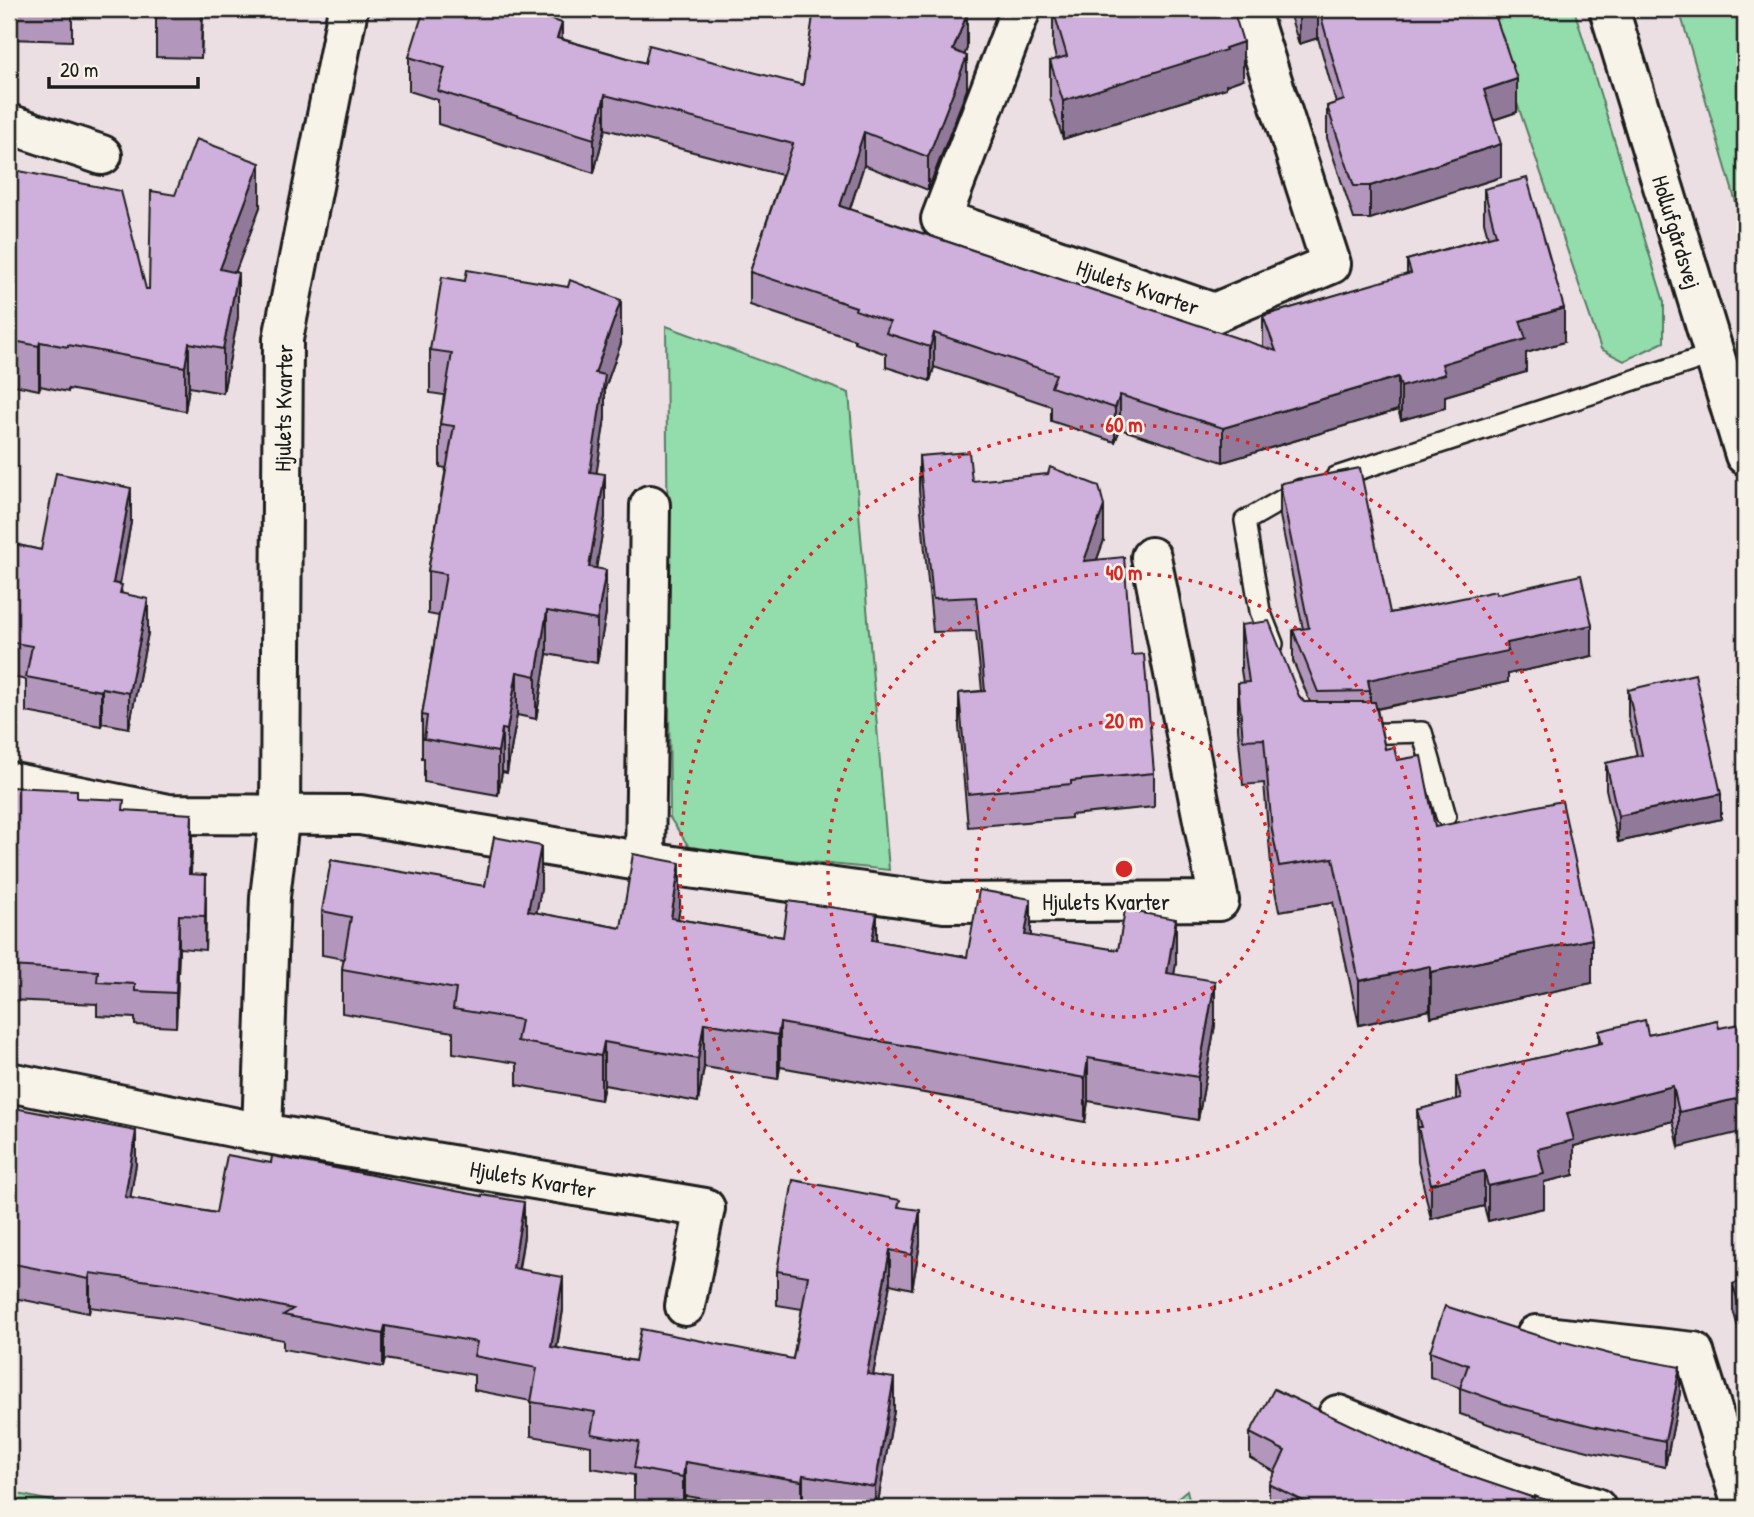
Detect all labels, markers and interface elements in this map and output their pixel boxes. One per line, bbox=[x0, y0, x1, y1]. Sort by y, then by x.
scale bar bbox=[49, 46, 198, 90]
text: 20 m bbox=[60, 55, 98, 84]
street label: Hollufgårdsvej bbox=[1645, 171, 1709, 293]
street label: Hjulets Kvarter bbox=[1073, 252, 1204, 322]
street label: Hjulets Kvarter bbox=[266, 344, 300, 472]
text: 60 m bbox=[1106, 410, 1142, 439]
text: 40 m bbox=[1106, 558, 1142, 587]
text: 20 m bbox=[1105, 706, 1143, 735]
centre of rings bbox=[1112, 857, 1136, 881]
street label: Hjulets Kvarter bbox=[1042, 886, 1170, 917]
street label: Hjulets Kvarter bbox=[467, 1153, 599, 1205]

